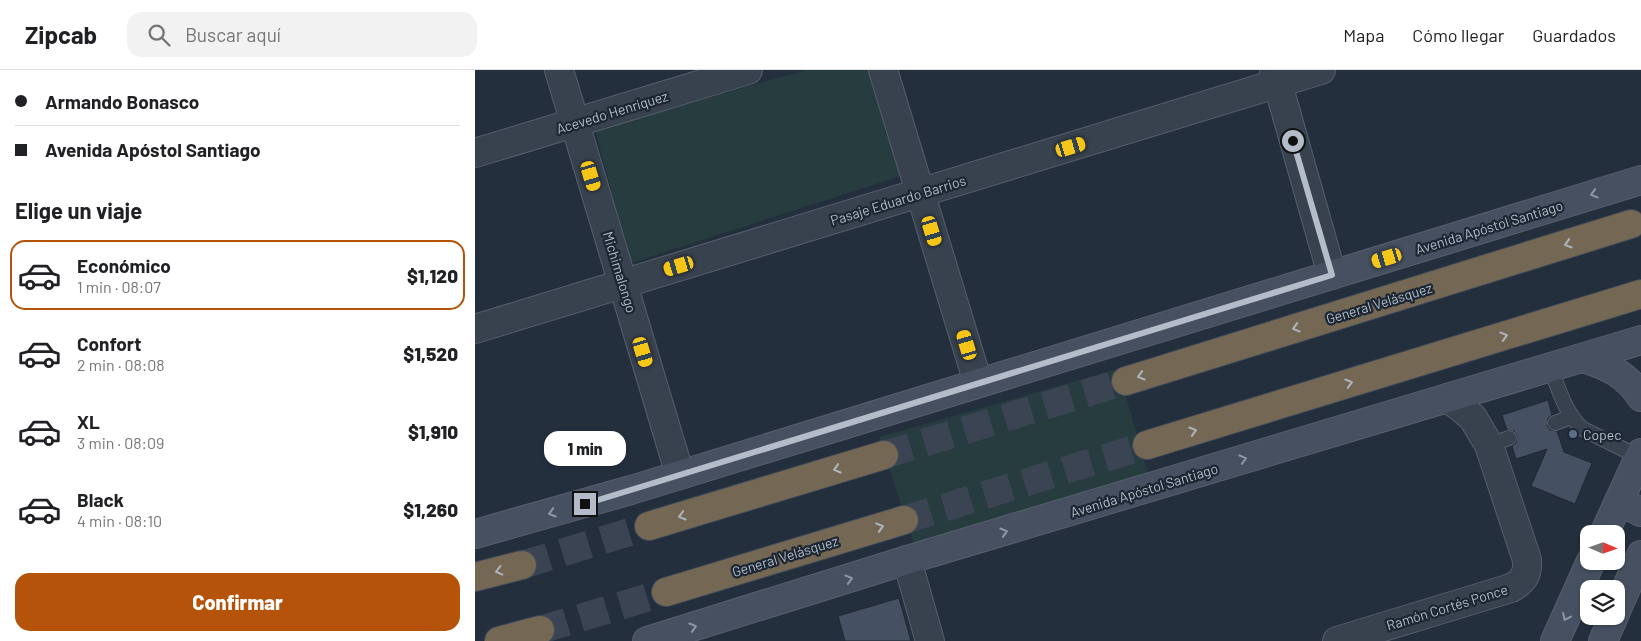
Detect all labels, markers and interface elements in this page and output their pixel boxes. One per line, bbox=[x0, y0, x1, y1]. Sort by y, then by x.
search box bbox=[127, 12, 477, 57]
text: Zipcab bbox=[25, 20, 97, 49]
icon: search bbox=[145, 21, 173, 49]
text: Buscar aquí bbox=[185, 23, 281, 46]
text: Mapa bbox=[1343, 24, 1384, 46]
text: Cómo llegar bbox=[1412, 24, 1504, 46]
text: Guardados bbox=[1532, 24, 1616, 46]
street label: Acevedo Henríquez bbox=[554, 87, 670, 137]
text: Armando Bonasco bbox=[45, 90, 199, 113]
route start bbox=[1282, 130, 1304, 152]
car bbox=[1054, 135, 1087, 159]
text: Avenida Apóstol Santiago bbox=[45, 138, 261, 161]
car bbox=[579, 159, 602, 193]
street label: Pasaje Eduardo Barrios bbox=[828, 171, 968, 229]
one-way arrow bbox=[1591, 188, 1599, 198]
street label: Avenida Apóstol Santiago bbox=[1413, 196, 1565, 258]
text: Elige un viaje bbox=[15, 197, 142, 223]
car bbox=[920, 214, 943, 248]
street label: Michimalongo bbox=[600, 229, 640, 315]
one-way arrow bbox=[1564, 238, 1573, 248]
car bbox=[1370, 246, 1403, 270]
icon: car bbox=[17, 253, 62, 298]
text: Económico bbox=[77, 254, 171, 277]
car bbox=[662, 254, 695, 278]
text: $1,120 bbox=[407, 264, 458, 287]
text: 1 min · 08:07 bbox=[77, 277, 161, 296]
street label: General Velásquez bbox=[1324, 279, 1434, 327]
one-way arrow bbox=[1292, 323, 1300, 333]
car bbox=[955, 328, 978, 362]
icon: car bbox=[17, 331, 62, 376]
one-way arrow bbox=[1499, 331, 1508, 341]
text: Confort bbox=[77, 332, 141, 355]
car bbox=[631, 335, 654, 369]
text: $1,520 bbox=[403, 342, 458, 365]
text: 2 min · 08:08 bbox=[77, 355, 165, 374]
one-way arrow bbox=[1137, 371, 1145, 381]
one-way arrow bbox=[1344, 379, 1352, 389]
icon: car bbox=[17, 409, 62, 454]
text: XL bbox=[77, 410, 100, 433]
text: $1,910 bbox=[408, 420, 458, 443]
one-way arrow bbox=[1189, 426, 1197, 436]
place label: Copec bbox=[1583, 426, 1622, 443]
marker: Copec bbox=[1567, 428, 1579, 440]
callout: 1 min bbox=[544, 432, 626, 466]
text: 3 min · 08:09 bbox=[77, 433, 164, 452]
text: 1 min bbox=[567, 439, 603, 458]
one-way arrow bbox=[1239, 455, 1247, 465]
street label: Avenida Apóstol Santiago bbox=[1068, 459, 1220, 521]
one-way arrow bbox=[834, 464, 842, 474]
icon: car bbox=[17, 487, 62, 532]
text: Black bbox=[77, 488, 124, 511]
route end bbox=[574, 493, 596, 515]
text: $1,260 bbox=[403, 498, 458, 521]
one-way arrow bbox=[548, 507, 557, 518]
text: 4 min · 08:10 bbox=[77, 511, 162, 530]
one-way arrow bbox=[678, 511, 686, 521]
one-way arrow bbox=[876, 523, 884, 533]
north arrow bbox=[1580, 525, 1625, 570]
map controls bbox=[1580, 525, 1625, 625]
one-way arrow bbox=[999, 527, 1008, 537]
street label: General Velásquez bbox=[730, 532, 840, 580]
one-way arrow bbox=[494, 565, 503, 576]
button: Confirmar bbox=[15, 573, 460, 631]
one-way arrow bbox=[844, 574, 852, 584]
street label: Ramón Cortés Ponce bbox=[1384, 580, 1510, 634]
button: layers bbox=[1580, 580, 1625, 625]
one-way arrow bbox=[1561, 612, 1572, 621]
one-way arrow bbox=[689, 622, 697, 632]

